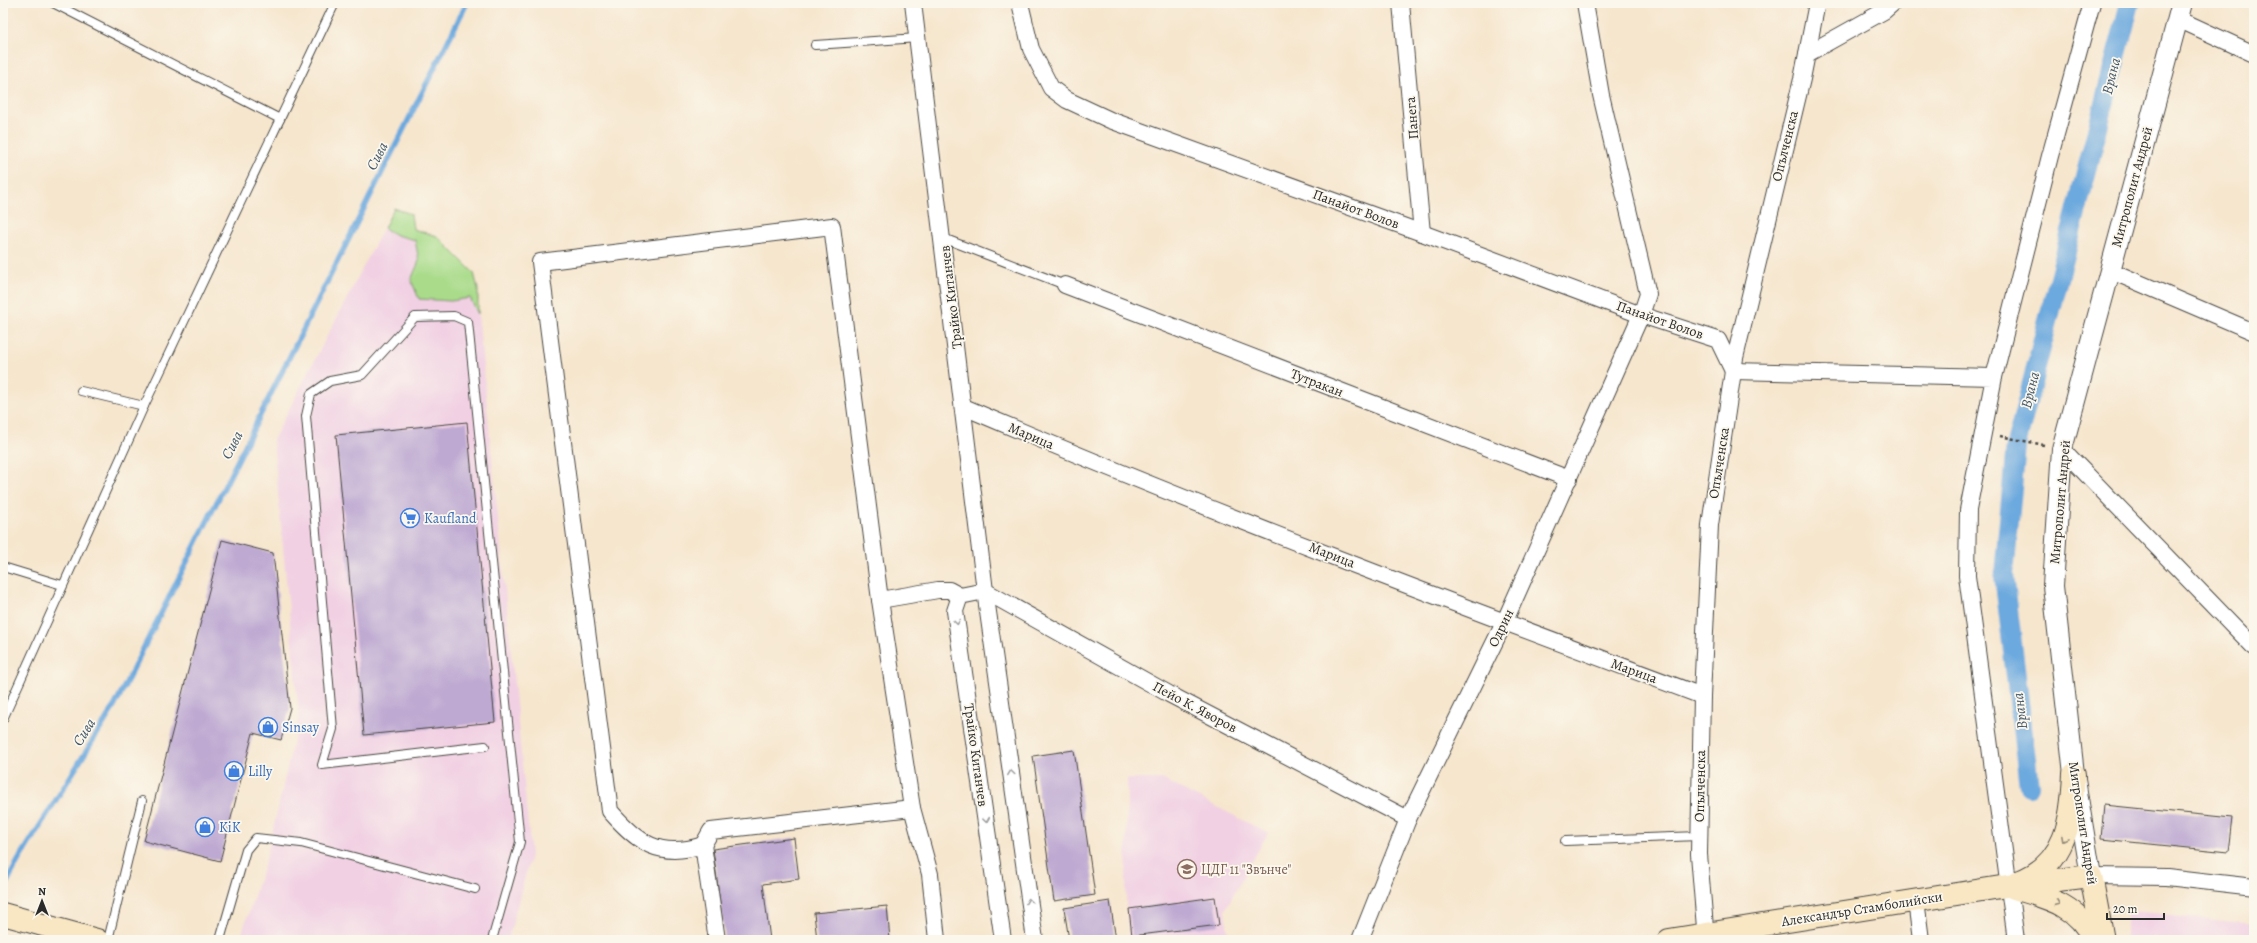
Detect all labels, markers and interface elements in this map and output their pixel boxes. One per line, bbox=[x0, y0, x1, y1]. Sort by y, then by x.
water label: Врана bbox=[2097, 56, 2125, 96]
street label: Панега bbox=[1401, 95, 1423, 140]
street label: Опълченска bbox=[1767, 108, 1803, 183]
street label: Митрополит Андрей bbox=[2107, 124, 2157, 250]
water label: Сива bbox=[361, 138, 393, 174]
street label: Панайот Волов bbox=[1310, 185, 1402, 234]
street label: Трайко Китанчев bbox=[935, 244, 967, 350]
street label: Панайот Волов bbox=[1614, 296, 1706, 344]
street label: Тутракан bbox=[1288, 364, 1346, 402]
water label: Врана bbox=[2016, 370, 2044, 410]
street label: Марица bbox=[1005, 418, 1057, 454]
street label: Опълченска bbox=[1704, 425, 1734, 500]
water label: Сива bbox=[216, 427, 248, 463]
street label: Митрополит Андрей bbox=[2045, 439, 2075, 565]
supermarket icon: Kaufland bbox=[399, 507, 421, 529]
place label: Kaufland bbox=[424, 509, 477, 528]
street label: Марица bbox=[1306, 538, 1358, 573]
street label: Одрин bbox=[1484, 606, 1518, 650]
one-way arrow bbox=[952, 619, 961, 625]
street label: Марица bbox=[1608, 654, 1660, 688]
street label: Пейо К. Яворов bbox=[1149, 677, 1241, 737]
water label: Врана bbox=[2008, 691, 2032, 731]
street label: Трайко Китанчев bbox=[959, 702, 993, 808]
water label: Сива bbox=[68, 714, 100, 750]
shop icon: Sinsay bbox=[257, 716, 279, 738]
place label: Sinsay bbox=[282, 718, 320, 737]
street label: Опълченска bbox=[1690, 749, 1710, 822]
shop icon: Lilly bbox=[223, 760, 245, 782]
street label: Митрополит Андрей bbox=[2064, 760, 2102, 886]
place label: Lilly bbox=[248, 762, 273, 781]
one-way arrow bbox=[1007, 770, 1016, 776]
shop icon: KiK bbox=[194, 816, 216, 838]
one-way arrow bbox=[981, 817, 990, 823]
place label: KiK bbox=[219, 818, 241, 837]
one-way arrow bbox=[2061, 835, 2068, 842]
school or university icon: ЦДГ 11 "Звънче" bbox=[1176, 858, 1198, 880]
place label: ЦДГ 11 "Звънче" bbox=[1201, 860, 1291, 879]
north arrow bbox=[22, 881, 62, 921]
text: N bbox=[38, 884, 46, 899]
street label: Александър Стамболийски bbox=[1779, 887, 1944, 931]
scale bar bbox=[2107, 895, 2164, 921]
one-way arrow bbox=[1025, 898, 1034, 904]
one-way arrow bbox=[2054, 898, 2061, 906]
text: 20 m bbox=[2113, 901, 2137, 917]

